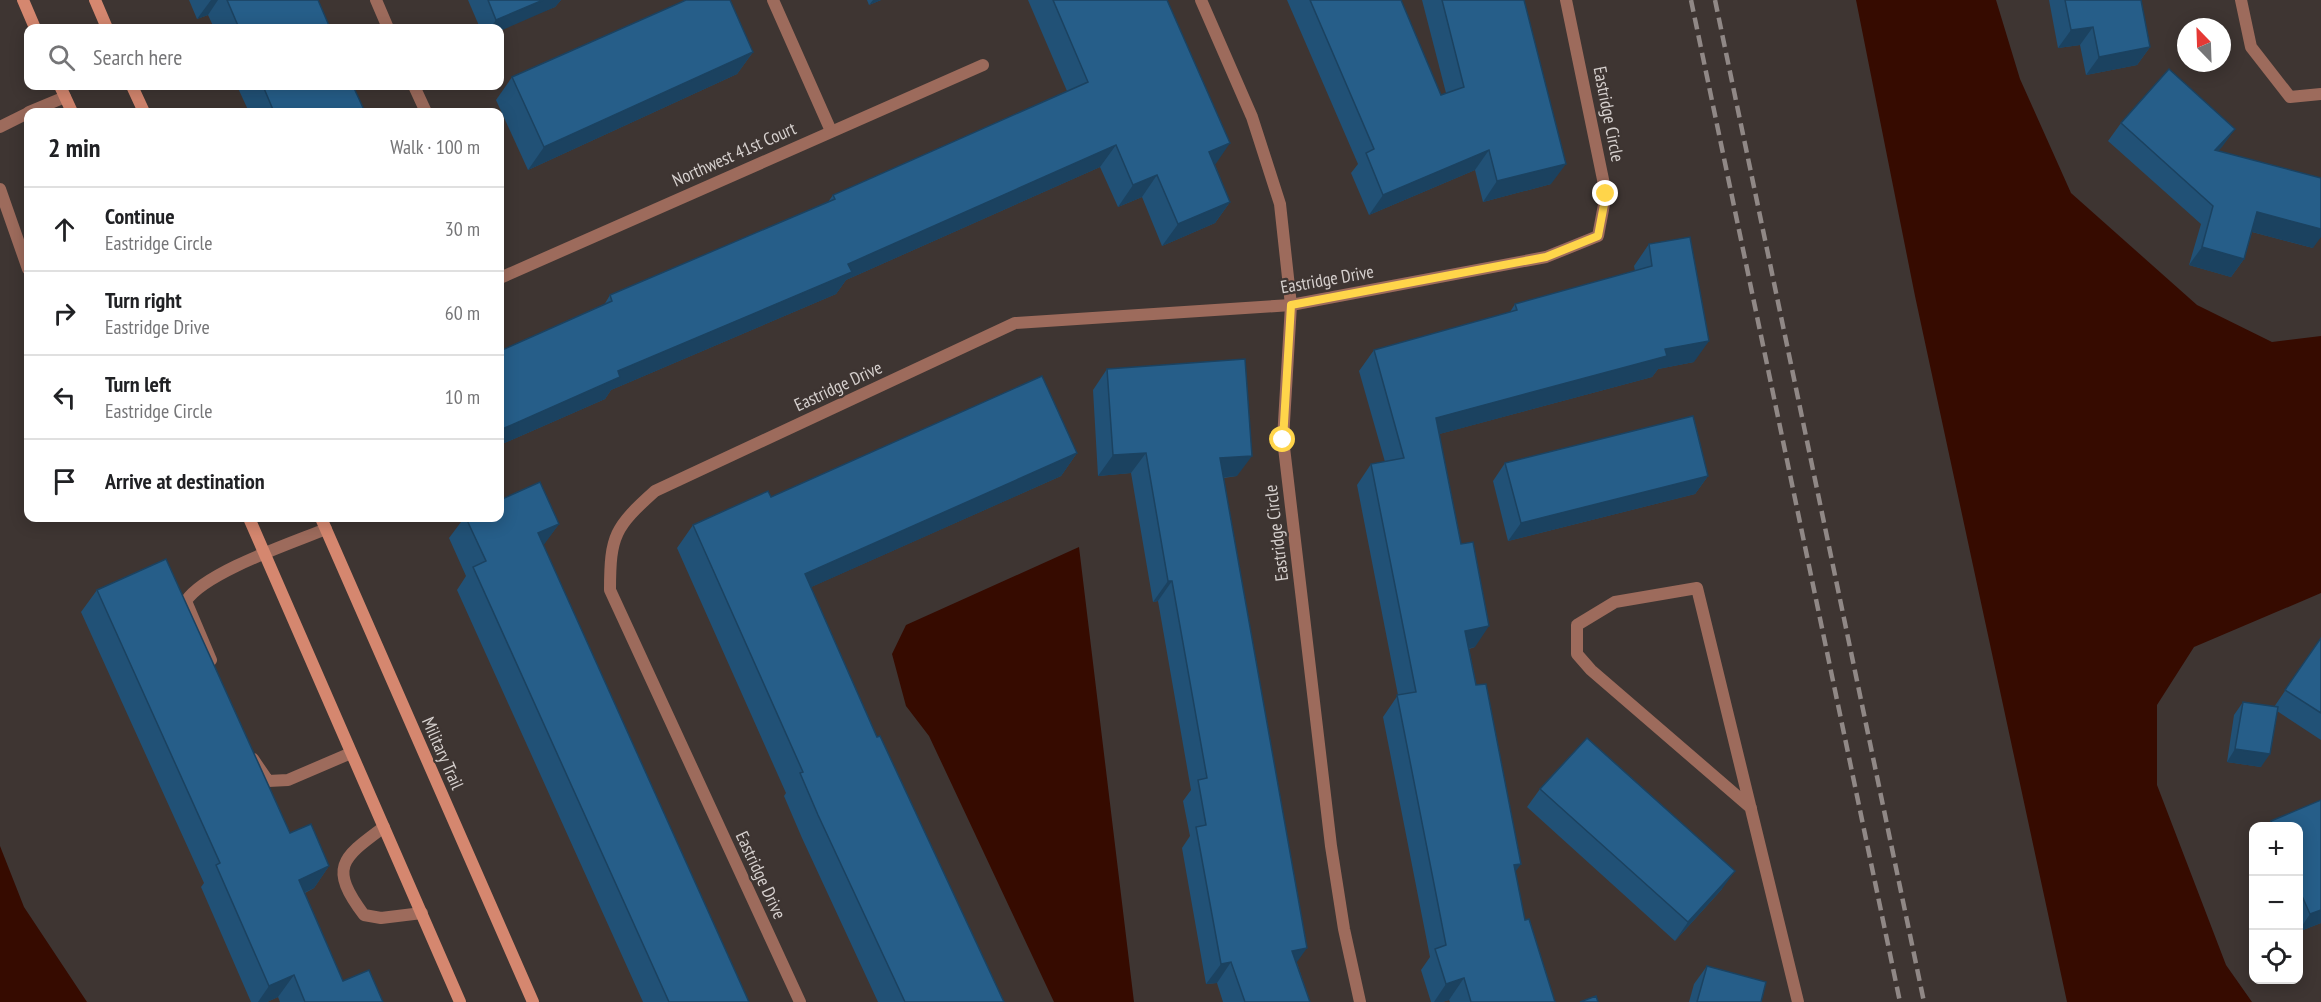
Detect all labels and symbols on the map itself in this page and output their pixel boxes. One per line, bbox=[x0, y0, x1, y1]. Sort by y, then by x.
north arrow bbox=[2177, 18, 2231, 72]
street label: Eastridge Circle bbox=[1588, 64, 1630, 164]
street label: Northwest 41st Court bbox=[669, 116, 800, 192]
route end bbox=[1592, 180, 1618, 206]
street label: Eastridge Drive bbox=[1279, 259, 1375, 299]
street label: Eastridge Drive bbox=[790, 356, 886, 416]
route start bbox=[1269, 426, 1295, 452]
street label: Eastridge Circle bbox=[1259, 484, 1293, 582]
street label: Military Trail bbox=[417, 713, 469, 794]
street label: Eastridge Drive bbox=[731, 827, 791, 923]

